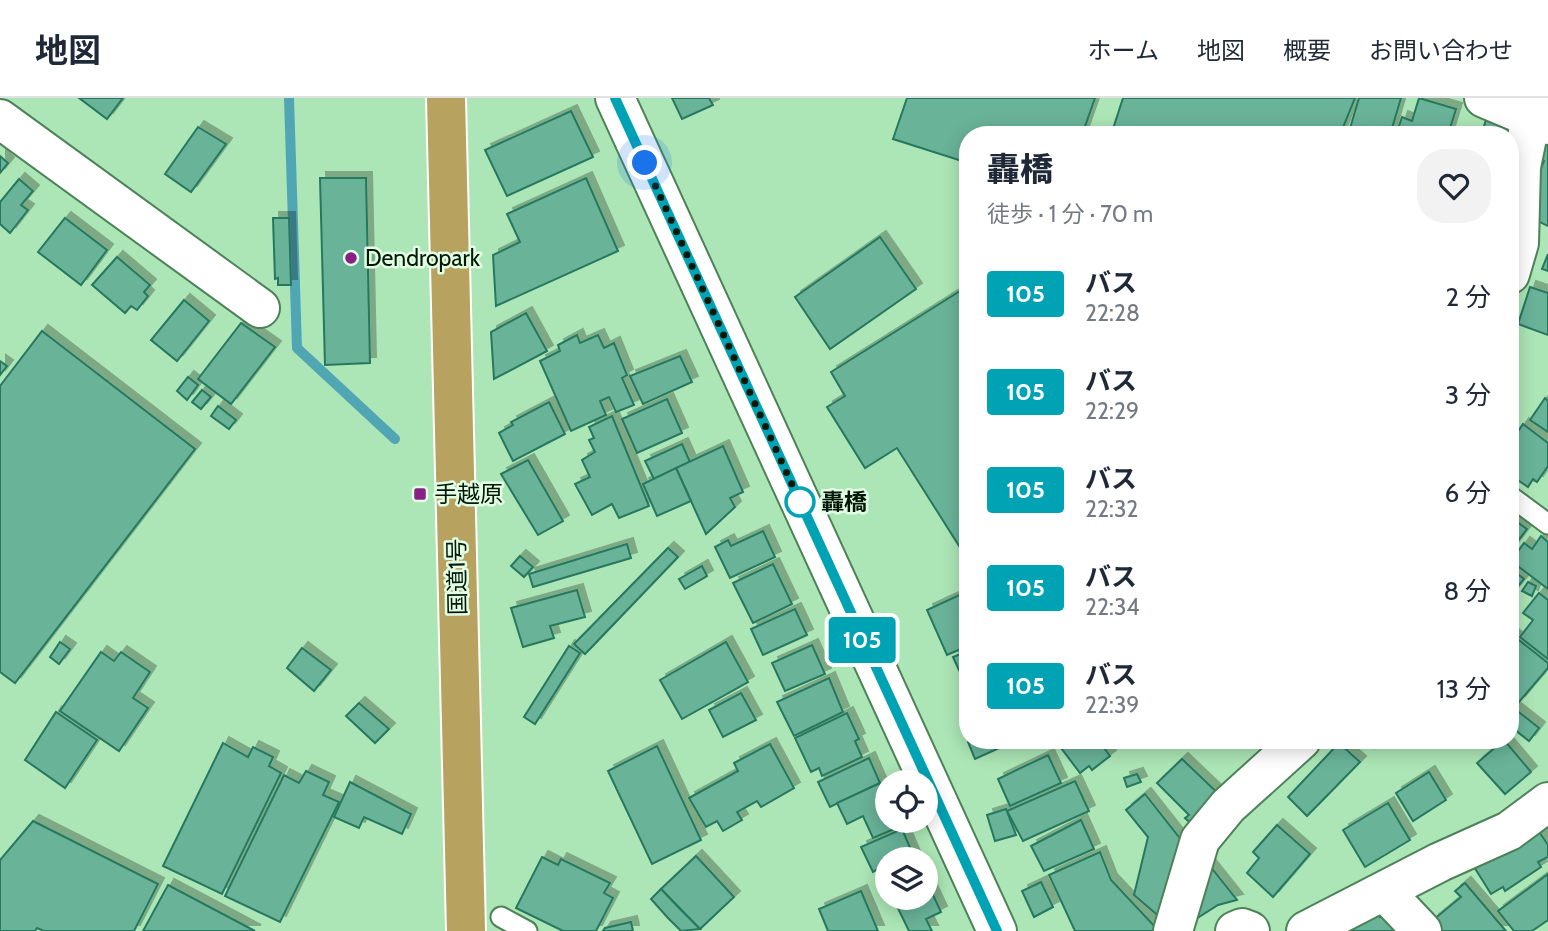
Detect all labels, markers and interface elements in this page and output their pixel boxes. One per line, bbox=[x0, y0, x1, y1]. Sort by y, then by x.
text: 地図 bbox=[35, 30, 101, 70]
text: ホーム bbox=[1088, 36, 1159, 65]
text: 地図 bbox=[1197, 36, 1245, 65]
text: 概要 bbox=[1283, 36, 1331, 65]
text: お問い合わせ bbox=[1369, 36, 1513, 65]
your location bbox=[627, 145, 662, 180]
text: 轟橋 bbox=[987, 149, 1053, 189]
button: heart bbox=[1417, 149, 1491, 223]
text: 徒歩 · 1 分 · 70 m bbox=[987, 200, 1153, 228]
place label: Dendropark bbox=[365, 244, 481, 272]
marker: Dendropark bbox=[343, 250, 359, 266]
text: バス bbox=[1085, 267, 1137, 299]
text: 105 bbox=[1006, 279, 1045, 308]
text: 2 分 bbox=[1446, 281, 1491, 313]
text: 22:28 bbox=[1085, 299, 1140, 327]
text: バス bbox=[1085, 365, 1137, 397]
text: 105 bbox=[1006, 377, 1045, 406]
text: 3 分 bbox=[1445, 379, 1491, 411]
text: 22:29 bbox=[1085, 397, 1139, 425]
text: バス bbox=[1085, 463, 1137, 495]
text: 105 bbox=[1006, 475, 1045, 504]
text: 6 分 bbox=[1444, 477, 1491, 509]
place label: 手越原 bbox=[434, 480, 503, 508]
marker: 手越原 bbox=[412, 486, 428, 502]
marker: 轟橋 bbox=[785, 487, 815, 517]
place label: 轟橋 bbox=[821, 488, 867, 516]
text: 22:32 bbox=[1085, 495, 1138, 523]
street label: 国道1号 bbox=[442, 539, 472, 615]
text: バス bbox=[1085, 561, 1137, 593]
text: 105 bbox=[1006, 573, 1045, 602]
text: 8 分 bbox=[1443, 575, 1491, 607]
text: 22:34 bbox=[1085, 593, 1140, 621]
line badge: 105 bbox=[822, 617, 902, 663]
text: 105 bbox=[843, 625, 881, 654]
text: バス bbox=[1085, 659, 1137, 691]
text: 105 bbox=[1006, 671, 1045, 700]
text: 13 分 bbox=[1437, 673, 1491, 705]
text: 22:39 bbox=[1085, 691, 1139, 719]
map controls bbox=[875, 770, 938, 910]
button: locate bbox=[875, 770, 938, 833]
button: layers bbox=[875, 847, 938, 910]

